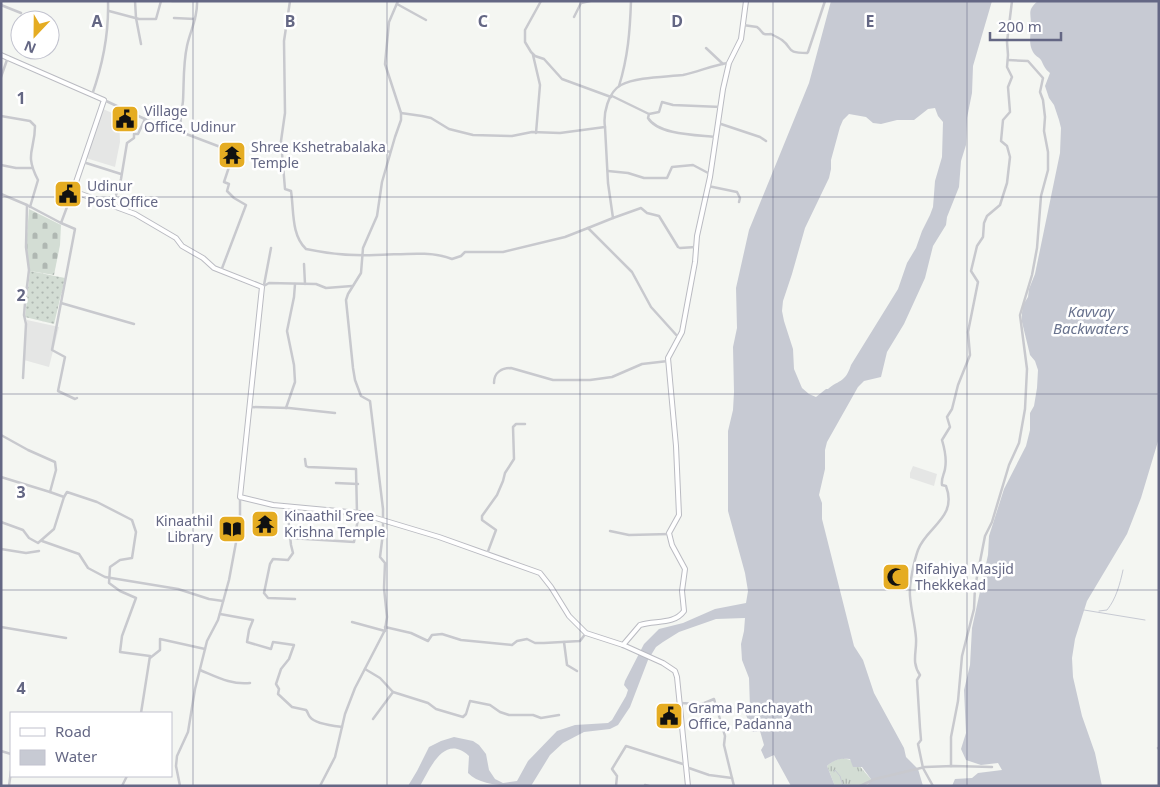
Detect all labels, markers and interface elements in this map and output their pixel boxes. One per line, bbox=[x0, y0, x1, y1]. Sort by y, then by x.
north arrow bbox=[10, 10, 60, 60]
text: A bbox=[91, 10, 103, 32]
text: B bbox=[285, 10, 295, 32]
text: C bbox=[478, 10, 488, 32]
text: D bbox=[671, 10, 683, 32]
text: E bbox=[866, 10, 875, 32]
scale bar bbox=[990, 10, 1061, 42]
text: 200 m bbox=[998, 16, 1042, 36]
text: N bbox=[21, 37, 39, 58]
text: 1 bbox=[16, 87, 26, 109]
place label: Village Office, Udinur bbox=[144, 101, 236, 136]
public building icon: Village Office, Udinur bbox=[110, 104, 140, 134]
place label: Shree Kshetrabalaka Temple bbox=[251, 137, 386, 172]
temple icon: Shree Kshetrabalaka Temple bbox=[217, 140, 247, 170]
place label: Udinur Post Office bbox=[87, 176, 158, 211]
public building icon: Udinur Post Office bbox=[53, 179, 83, 209]
text: 2 bbox=[16, 284, 26, 306]
water label: Kavvay Backwaters bbox=[1053, 301, 1130, 338]
text: 3 bbox=[16, 481, 26, 503]
place label: Kinaathil Sree Krishna Temple bbox=[284, 506, 386, 541]
temple icon: Kinaathil Sree Krishna Temple bbox=[250, 509, 280, 539]
place label: Kinaathil Library bbox=[155, 511, 214, 546]
library icon: Kinaathil Library bbox=[217, 514, 247, 544]
place label: Rifahiya Masjid Thekkekad bbox=[915, 559, 1014, 594]
mosque icon: Rifahiya Masjid Thekkekad bbox=[881, 562, 911, 592]
text: 4 bbox=[16, 677, 26, 699]
place label: Grama Panchayath Office, Padanna bbox=[688, 698, 813, 733]
public building icon: Grama Panchayath Office, Padanna bbox=[654, 701, 684, 731]
legend bbox=[10, 712, 172, 777]
text: Road bbox=[55, 721, 91, 741]
text: Water bbox=[55, 746, 97, 766]

